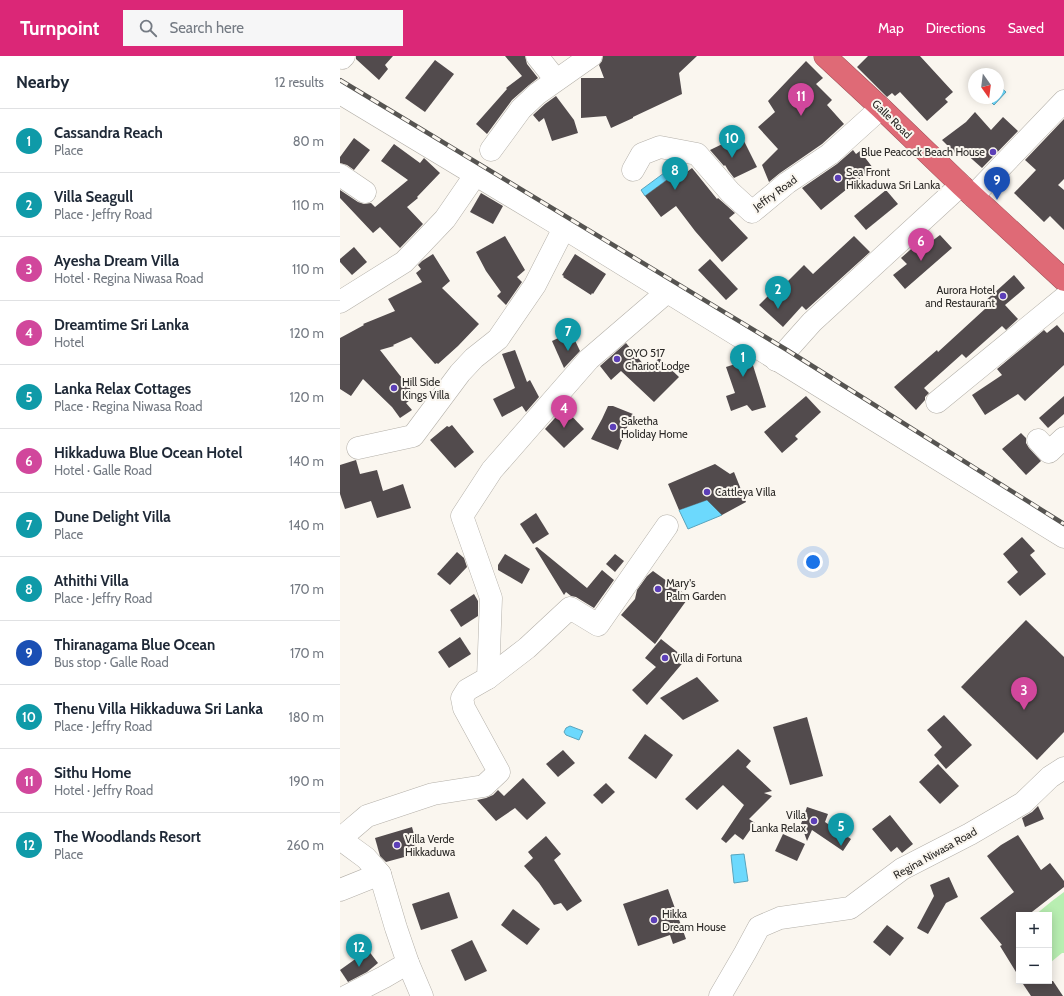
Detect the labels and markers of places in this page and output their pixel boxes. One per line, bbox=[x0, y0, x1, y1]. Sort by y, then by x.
pin: 11 bbox=[788, 83, 814, 116]
pin: 10 bbox=[719, 125, 745, 158]
place label: Blue Peacock Beach House bbox=[861, 145, 985, 159]
marker: Blue Peacock Beach House bbox=[988, 147, 998, 157]
pin: 8 bbox=[662, 157, 688, 190]
place label: Sea Front Hikkaduwa Sri Lanka bbox=[846, 165, 941, 192]
pin: 9 bbox=[984, 167, 1010, 200]
marker: Sea Front Hikkaduwa Sri Lanka bbox=[833, 173, 843, 183]
pin: 6 bbox=[908, 228, 934, 261]
pin: 2 bbox=[765, 276, 791, 309]
place label: Aurora Hotel and Restaurant bbox=[925, 283, 995, 310]
marker: Aurora Hotel and Restaurant bbox=[998, 291, 1008, 301]
pin: 7 bbox=[555, 318, 581, 351]
pin: 1 bbox=[730, 344, 756, 377]
place label: OYO 517 Chariot Lodge bbox=[625, 346, 690, 373]
marker: OYO 517 Chariot Lodge bbox=[612, 354, 622, 364]
place label: Hill Side Kings Villa bbox=[402, 375, 450, 402]
marker: Hill Side Kings Villa bbox=[389, 383, 399, 393]
pin: 4 bbox=[551, 395, 577, 428]
place label: Saketha Holiday Home bbox=[621, 414, 688, 441]
marker: Saketha Holiday Home bbox=[608, 422, 618, 432]
place label: Cattleya Villa bbox=[715, 485, 776, 499]
marker: Cattleya Villa bbox=[702, 487, 712, 497]
place label: Mary's Palm Garden bbox=[666, 576, 726, 603]
marker: Mary's Palm Garden bbox=[653, 584, 663, 594]
place label: Villa di Fortuna bbox=[673, 651, 743, 665]
marker: Villa di Fortuna bbox=[660, 653, 670, 663]
pin: 3 bbox=[1011, 677, 1037, 710]
place label: Villa Lanka Relax bbox=[751, 808, 807, 835]
pin: 5 bbox=[828, 813, 854, 846]
marker: Villa Lanka Relax bbox=[809, 816, 819, 826]
place label: Villa Verde Hikkaduwa bbox=[405, 832, 456, 859]
marker: Villa Verde Hikkaduwa bbox=[392, 840, 402, 850]
place label: Hikka Dream House bbox=[662, 907, 726, 934]
marker: Hikka Dream House bbox=[649, 915, 659, 925]
pin: 12 bbox=[346, 934, 372, 967]

